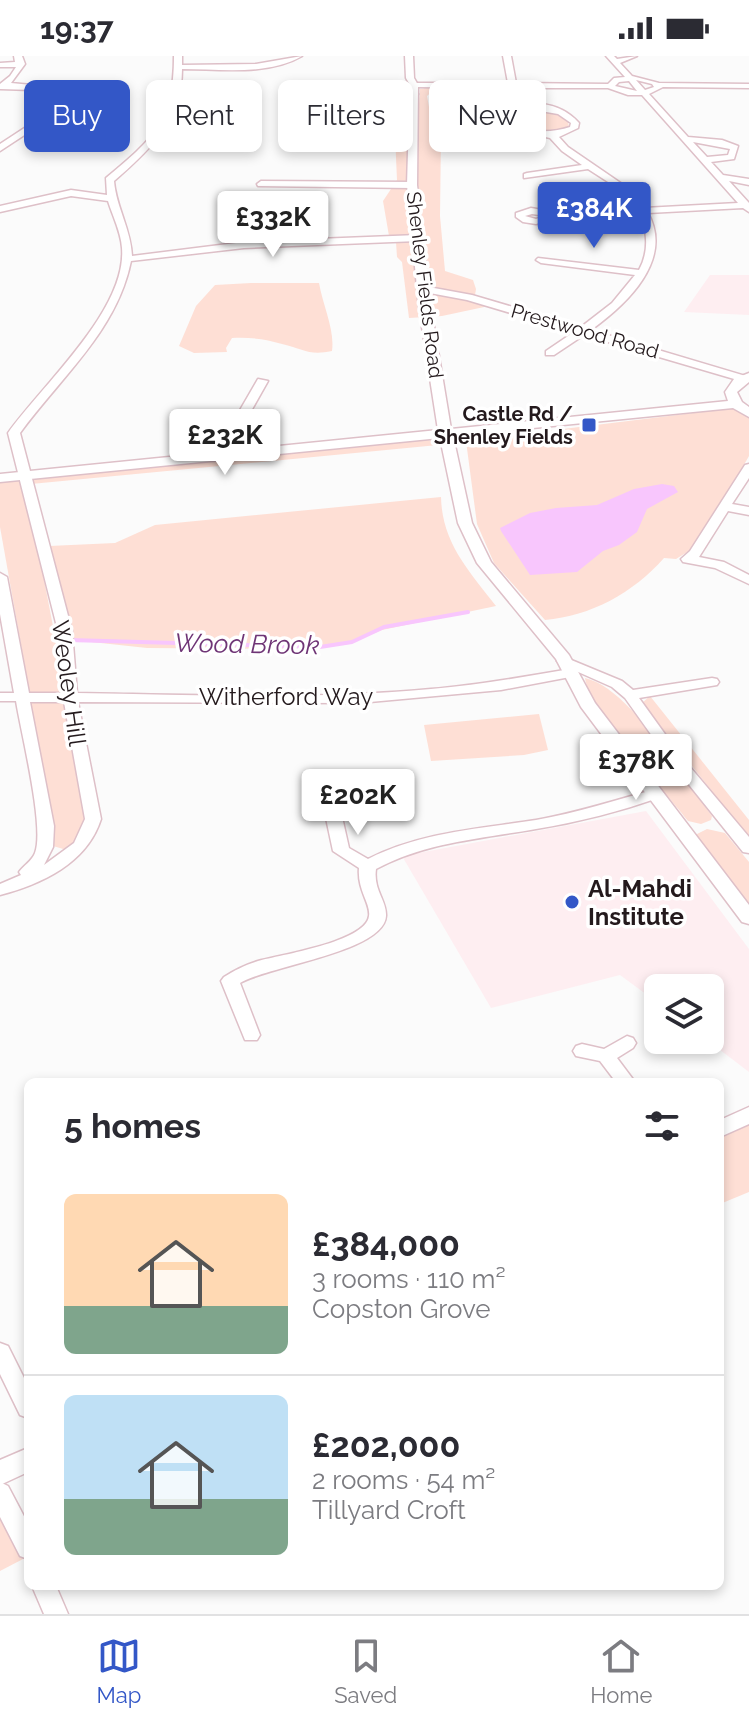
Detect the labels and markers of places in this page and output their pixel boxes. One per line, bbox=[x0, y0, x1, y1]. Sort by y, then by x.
pin: £384K bbox=[538, 182, 650, 250]
pin: £332K bbox=[217, 191, 329, 259]
place label: Castle Rd / Shenley Fields bbox=[434, 402, 573, 449]
pin: £232K bbox=[169, 409, 281, 477]
marker: Castle Rd / Shenley Fields bbox=[580, 416, 598, 434]
pin: £378K bbox=[580, 734, 692, 802]
pin: £202K bbox=[302, 769, 414, 837]
place label: Al-Mahdi Institute bbox=[588, 874, 692, 931]
marker: Al-Mahdi Institute bbox=[563, 893, 581, 911]

